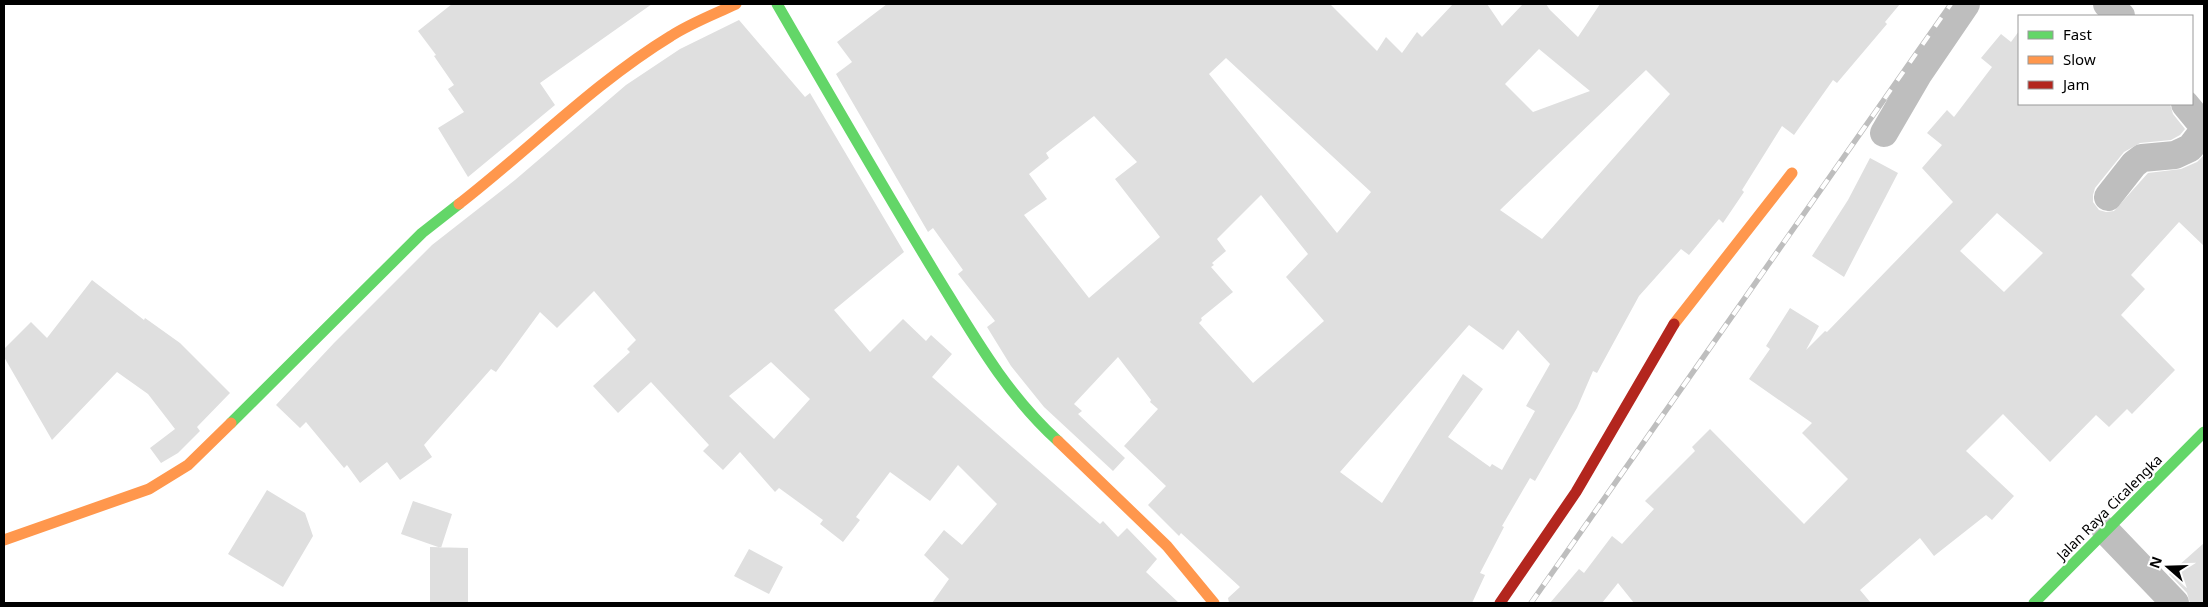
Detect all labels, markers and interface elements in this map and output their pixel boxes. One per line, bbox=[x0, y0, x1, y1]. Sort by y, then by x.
legend bbox=[2018, 15, 2193, 105]
text: Fast bbox=[2063, 24, 2092, 44]
text: Slow bbox=[2063, 49, 2096, 69]
text: Jam bbox=[2061, 74, 2090, 94]
street label: Jalan Raya Cicalengka bbox=[2051, 450, 2166, 565]
north arrow bbox=[2143, 542, 2193, 592]
text: N bbox=[2144, 554, 2166, 571]

